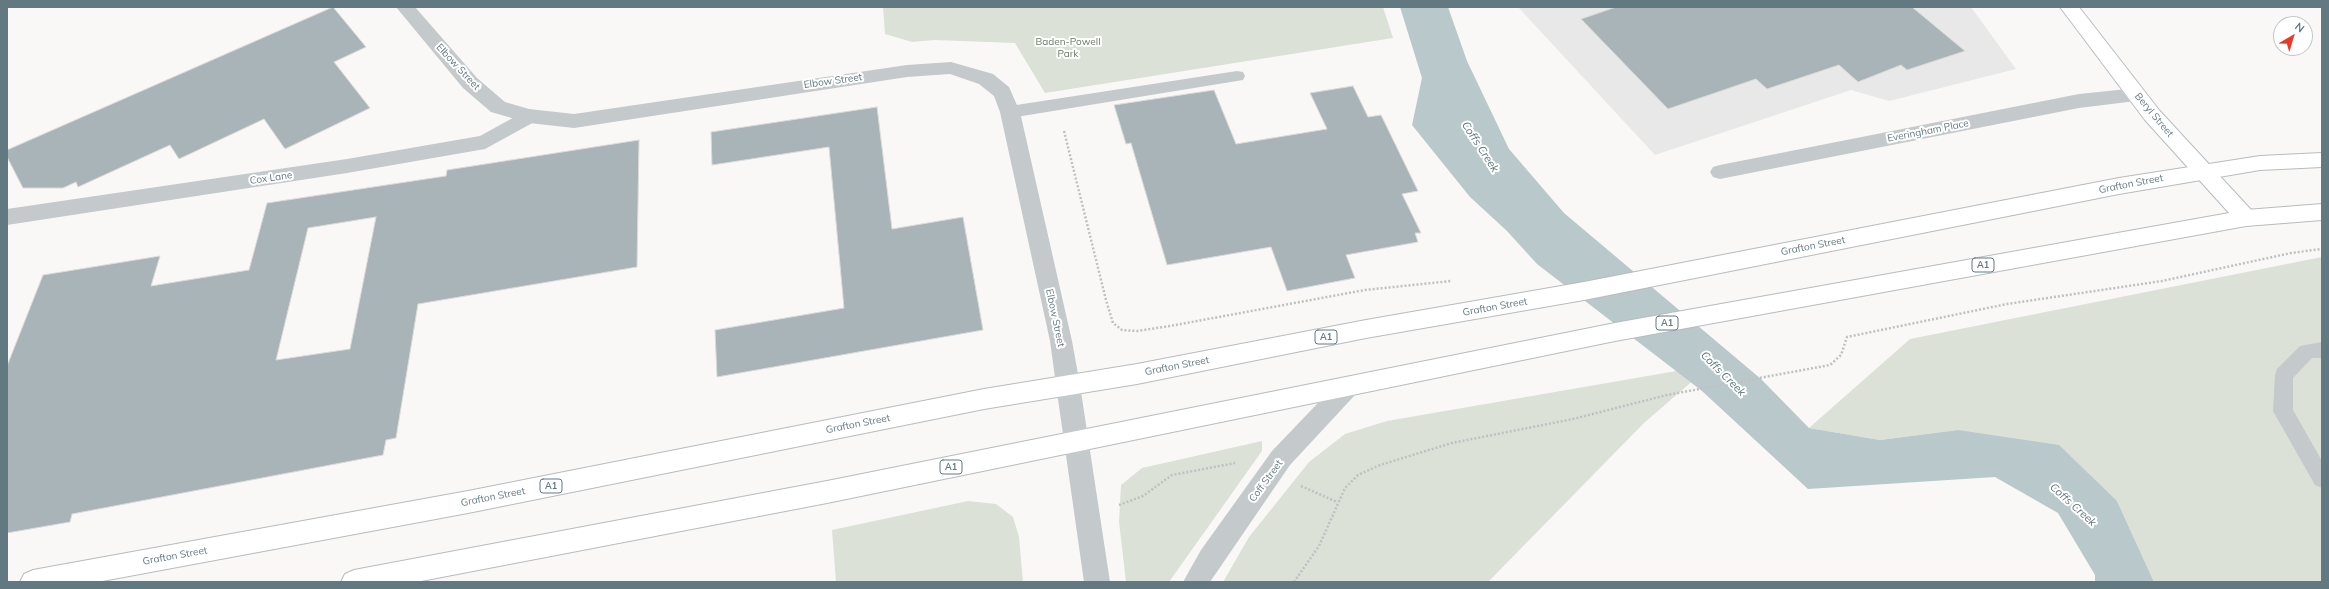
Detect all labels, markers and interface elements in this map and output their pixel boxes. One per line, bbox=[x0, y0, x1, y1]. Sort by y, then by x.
north arrow bbox=[2273, 16, 2313, 56]
text: N bbox=[2292, 19, 2307, 35]
park label: Baden-Powell Park bbox=[1035, 36, 1101, 60]
street label: Elbow Street bbox=[434, 41, 482, 93]
street label: Elbow Street bbox=[803, 71, 863, 91]
street label: Beryl Street bbox=[2132, 90, 2176, 140]
street label: Everingham Place bbox=[1886, 117, 1970, 145]
water label: Coffs Creek bbox=[1459, 119, 1501, 175]
street label: Cox Lane bbox=[249, 169, 293, 187]
street label: Grafton Street bbox=[2098, 172, 2164, 196]
street label: Grafton Street bbox=[1780, 234, 1846, 258]
road number: A1 bbox=[1972, 258, 1994, 272]
street label: Elbow Street bbox=[1043, 288, 1067, 348]
street label: Grafton Street bbox=[1462, 295, 1528, 319]
road number: A1 bbox=[1656, 316, 1678, 330]
road number: A1 bbox=[1315, 330, 1337, 344]
water label: Coffs Creek bbox=[1698, 349, 1748, 399]
street label: Grafton Street bbox=[1144, 354, 1210, 378]
street label: Grafton Street bbox=[825, 412, 891, 436]
street label: Coff Street bbox=[1247, 458, 1285, 504]
road number: A1 bbox=[940, 460, 962, 474]
road number: A1 bbox=[540, 479, 562, 493]
water label: Coffs Creek bbox=[2047, 481, 2099, 529]
street label: Grafton Street bbox=[460, 485, 526, 509]
street label: Grafton Street bbox=[142, 544, 208, 568]

